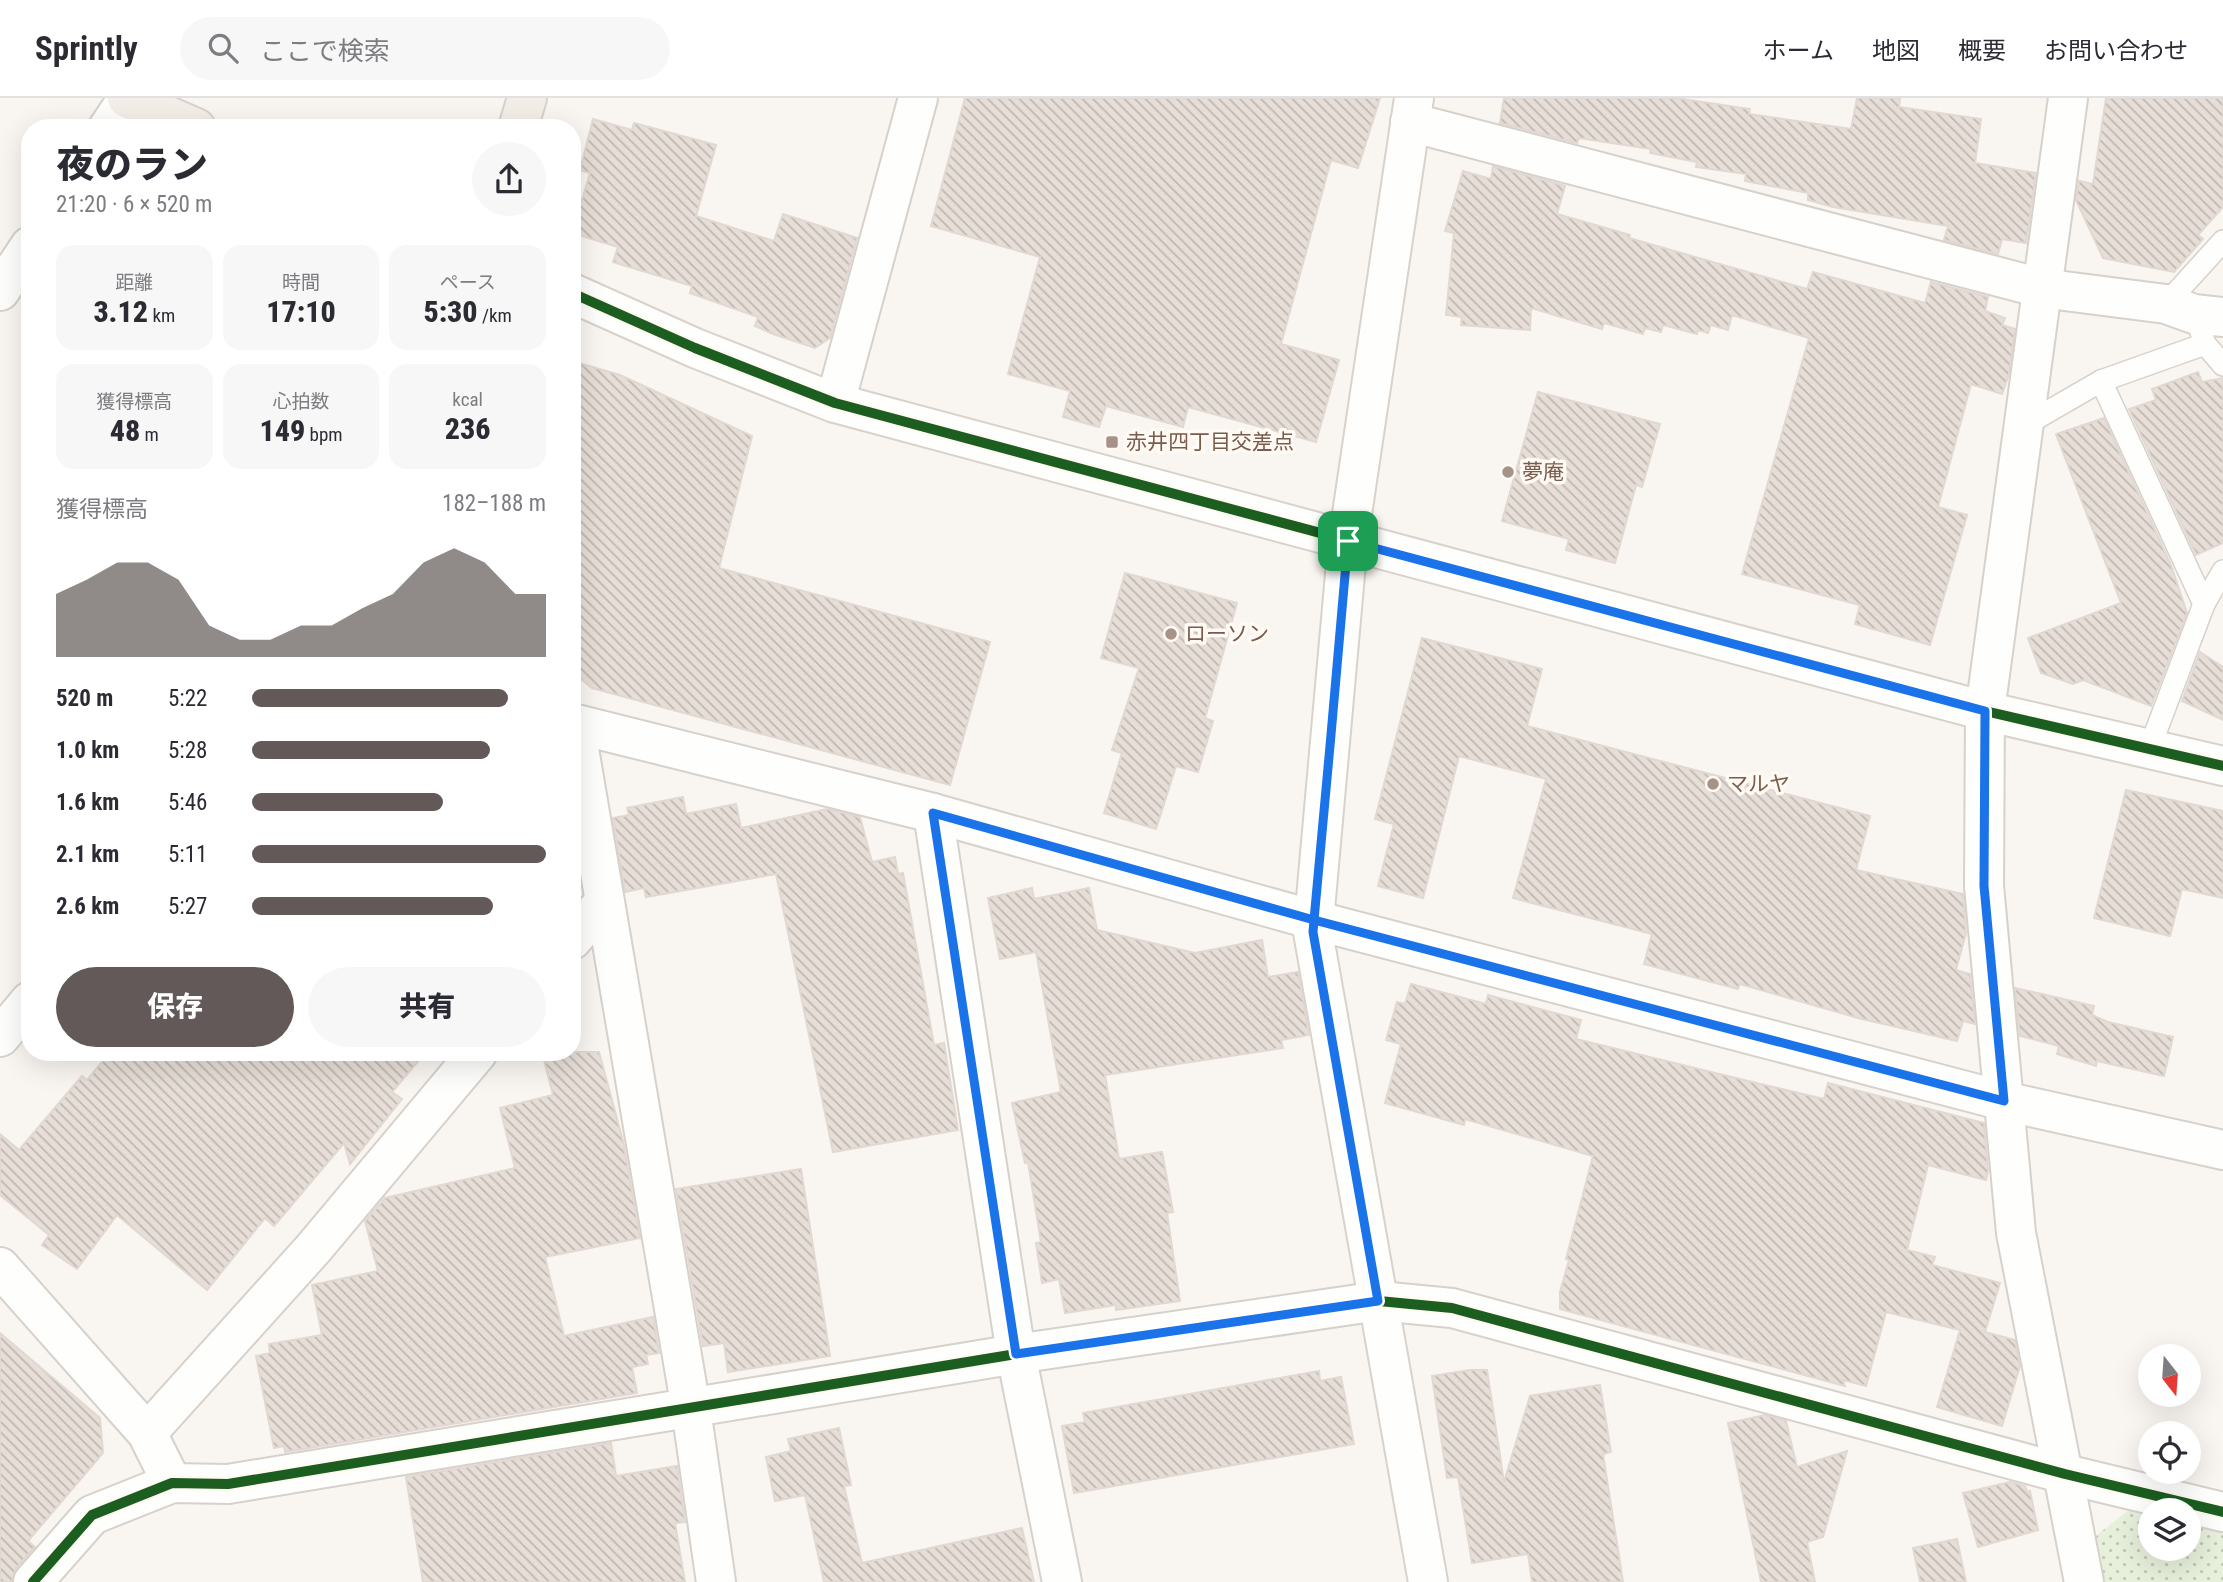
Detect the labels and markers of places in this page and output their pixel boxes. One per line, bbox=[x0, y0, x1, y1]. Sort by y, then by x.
place label: 赤井四丁目交差点 bbox=[1126, 430, 1294, 454]
marker: 赤井四丁目交差点 bbox=[1104, 434, 1120, 450]
place label: 夢庵 bbox=[1522, 460, 1564, 484]
marker: 夢庵 bbox=[1500, 464, 1516, 480]
pin bbox=[1318, 511, 1378, 571]
place label: ローソン bbox=[1185, 622, 1269, 646]
marker: ローソン bbox=[1163, 626, 1179, 642]
place label: マルヤ bbox=[1727, 772, 1790, 796]
marker: マルヤ bbox=[1705, 776, 1721, 792]

